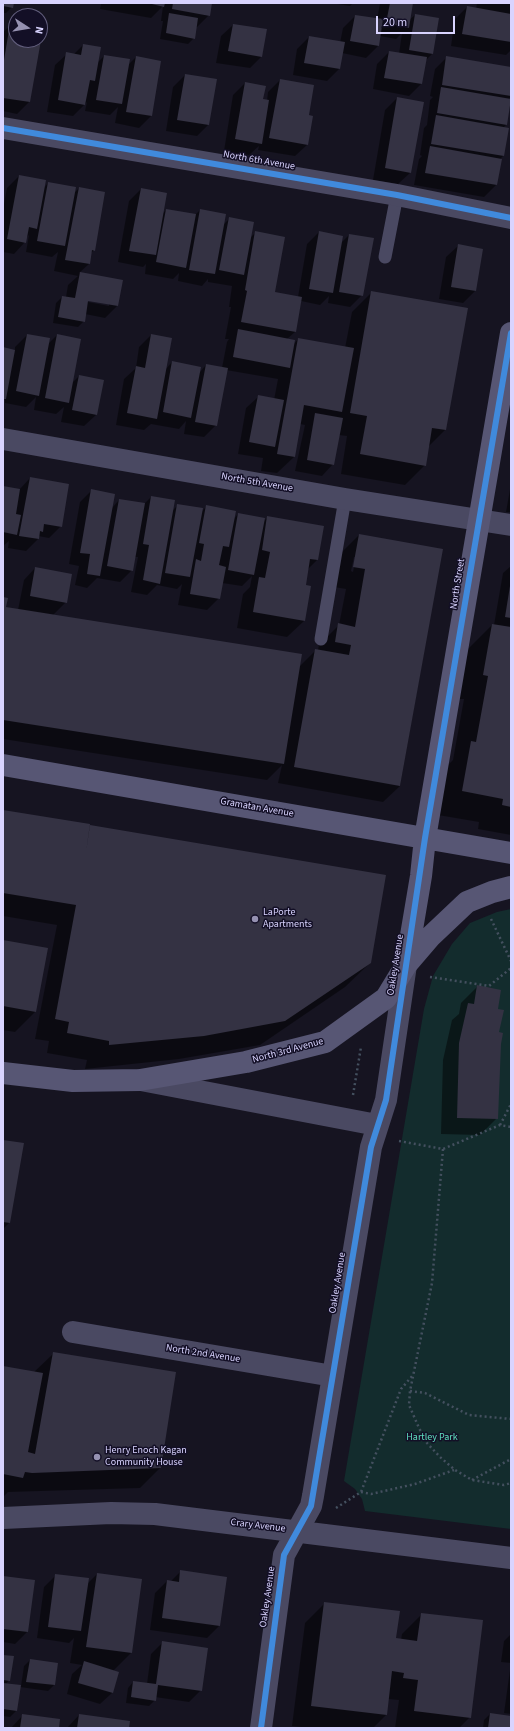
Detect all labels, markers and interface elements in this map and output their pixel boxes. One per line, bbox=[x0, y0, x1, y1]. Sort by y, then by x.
north arrow bbox=[8, 8, 48, 48]
scale bar bbox=[378, 8, 457, 34]
text: 20 m bbox=[383, 14, 407, 31]
text: N bbox=[31, 25, 47, 36]
street label: North 6th Avenue bbox=[222, 149, 296, 173]
street label: North 5th Avenue bbox=[220, 471, 294, 495]
street label: North Street bbox=[448, 558, 468, 610]
street label: Gramatan Avenue bbox=[219, 796, 295, 820]
place label: LaPorte Apartments bbox=[263, 907, 312, 930]
marker: LaPorte Apartments bbox=[250, 914, 260, 924]
street label: Oakley Avenue bbox=[385, 934, 407, 996]
street label: North 3rd Avenue bbox=[251, 1036, 325, 1066]
street label: Oakley Avenue bbox=[327, 1252, 349, 1314]
street label: North 2nd Avenue bbox=[165, 1342, 241, 1366]
park label: Hartley Park bbox=[406, 1432, 458, 1444]
place label: Henry Enoch Kagan Community House bbox=[105, 1445, 187, 1468]
marker: Henry Enoch Kagan Community House bbox=[92, 1452, 102, 1462]
street label: Crary Avenue bbox=[230, 1517, 286, 1535]
street label: Oakley Avenue bbox=[258, 1566, 278, 1628]

